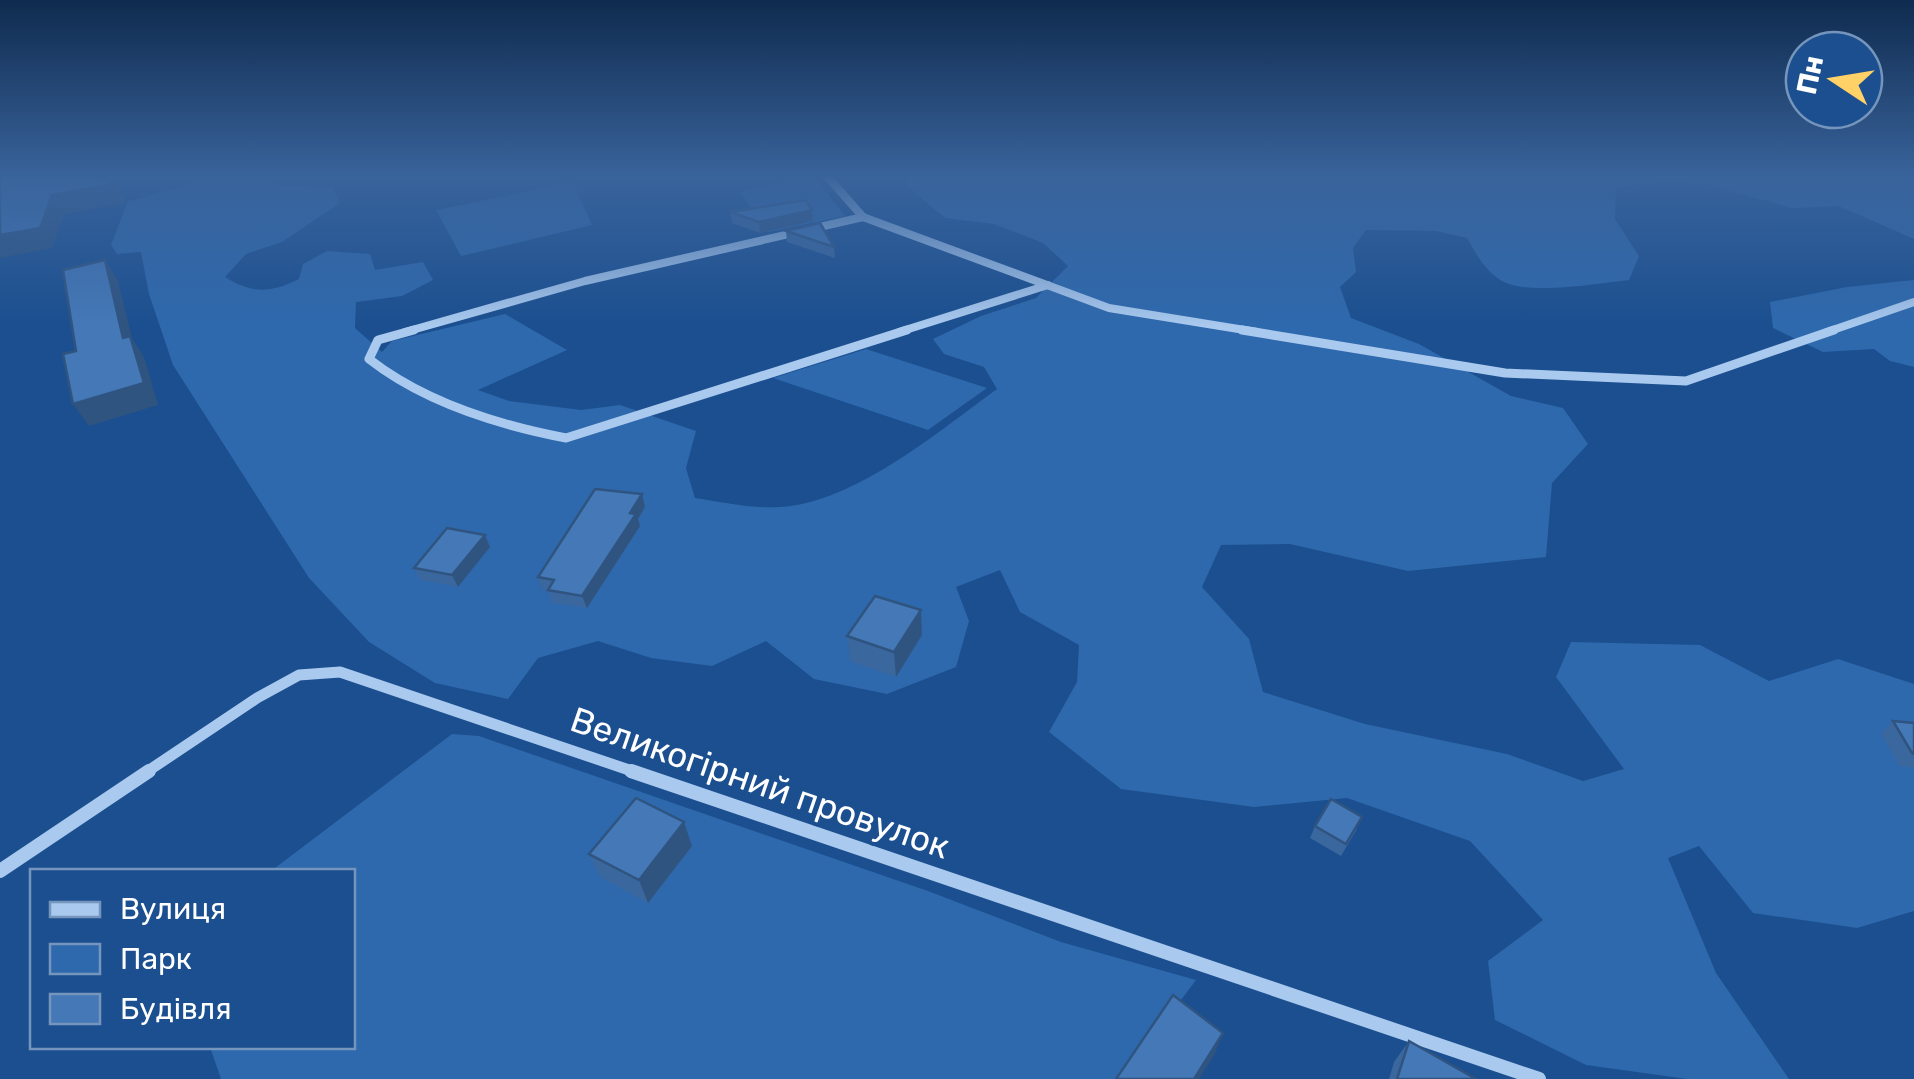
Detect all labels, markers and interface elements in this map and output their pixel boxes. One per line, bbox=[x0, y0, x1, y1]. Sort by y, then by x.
north arrow bbox=[1784, 30, 1884, 130]
text: Пн bbox=[1790, 53, 1830, 97]
street label: Великогірний провулок bbox=[565, 698, 955, 868]
legend bbox=[30, 869, 355, 1049]
text: Вулиця bbox=[120, 891, 226, 927]
text: Парк bbox=[120, 941, 192, 977]
text: Будівля bbox=[120, 991, 231, 1027]

